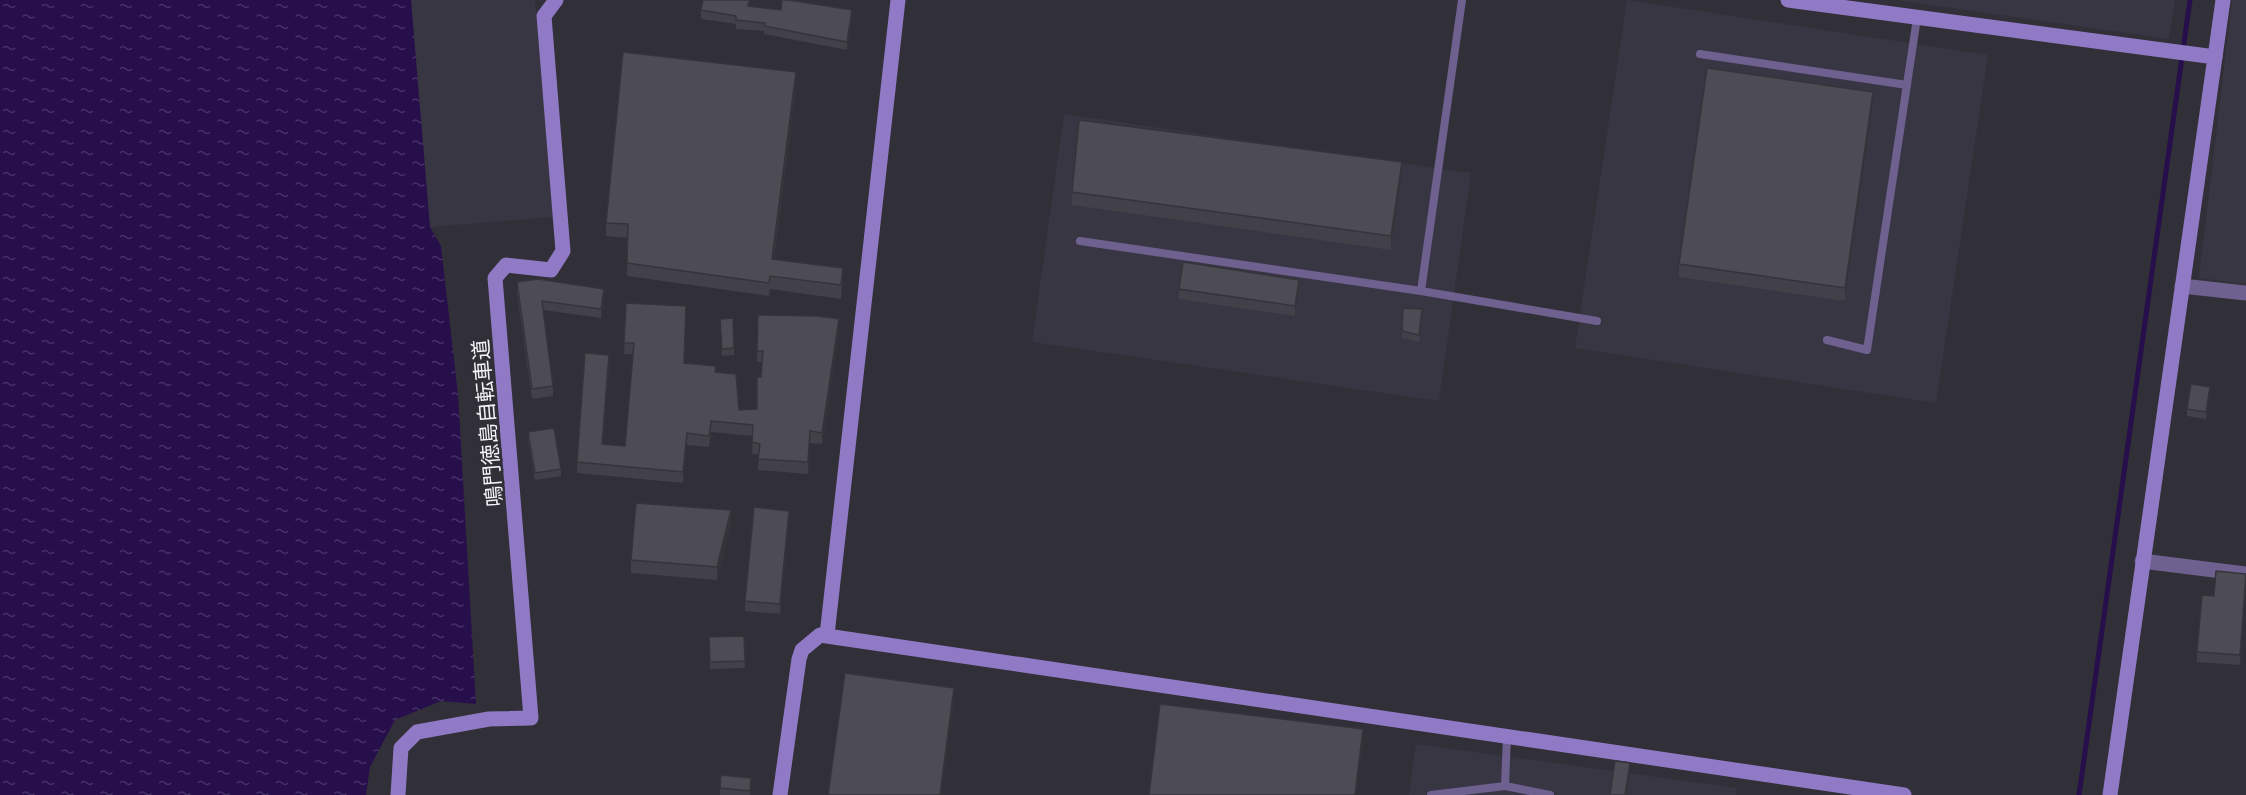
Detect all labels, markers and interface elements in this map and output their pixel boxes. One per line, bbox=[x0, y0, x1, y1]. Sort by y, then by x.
street label: 鳴門徳島自転車道 bbox=[466, 338, 508, 508]

